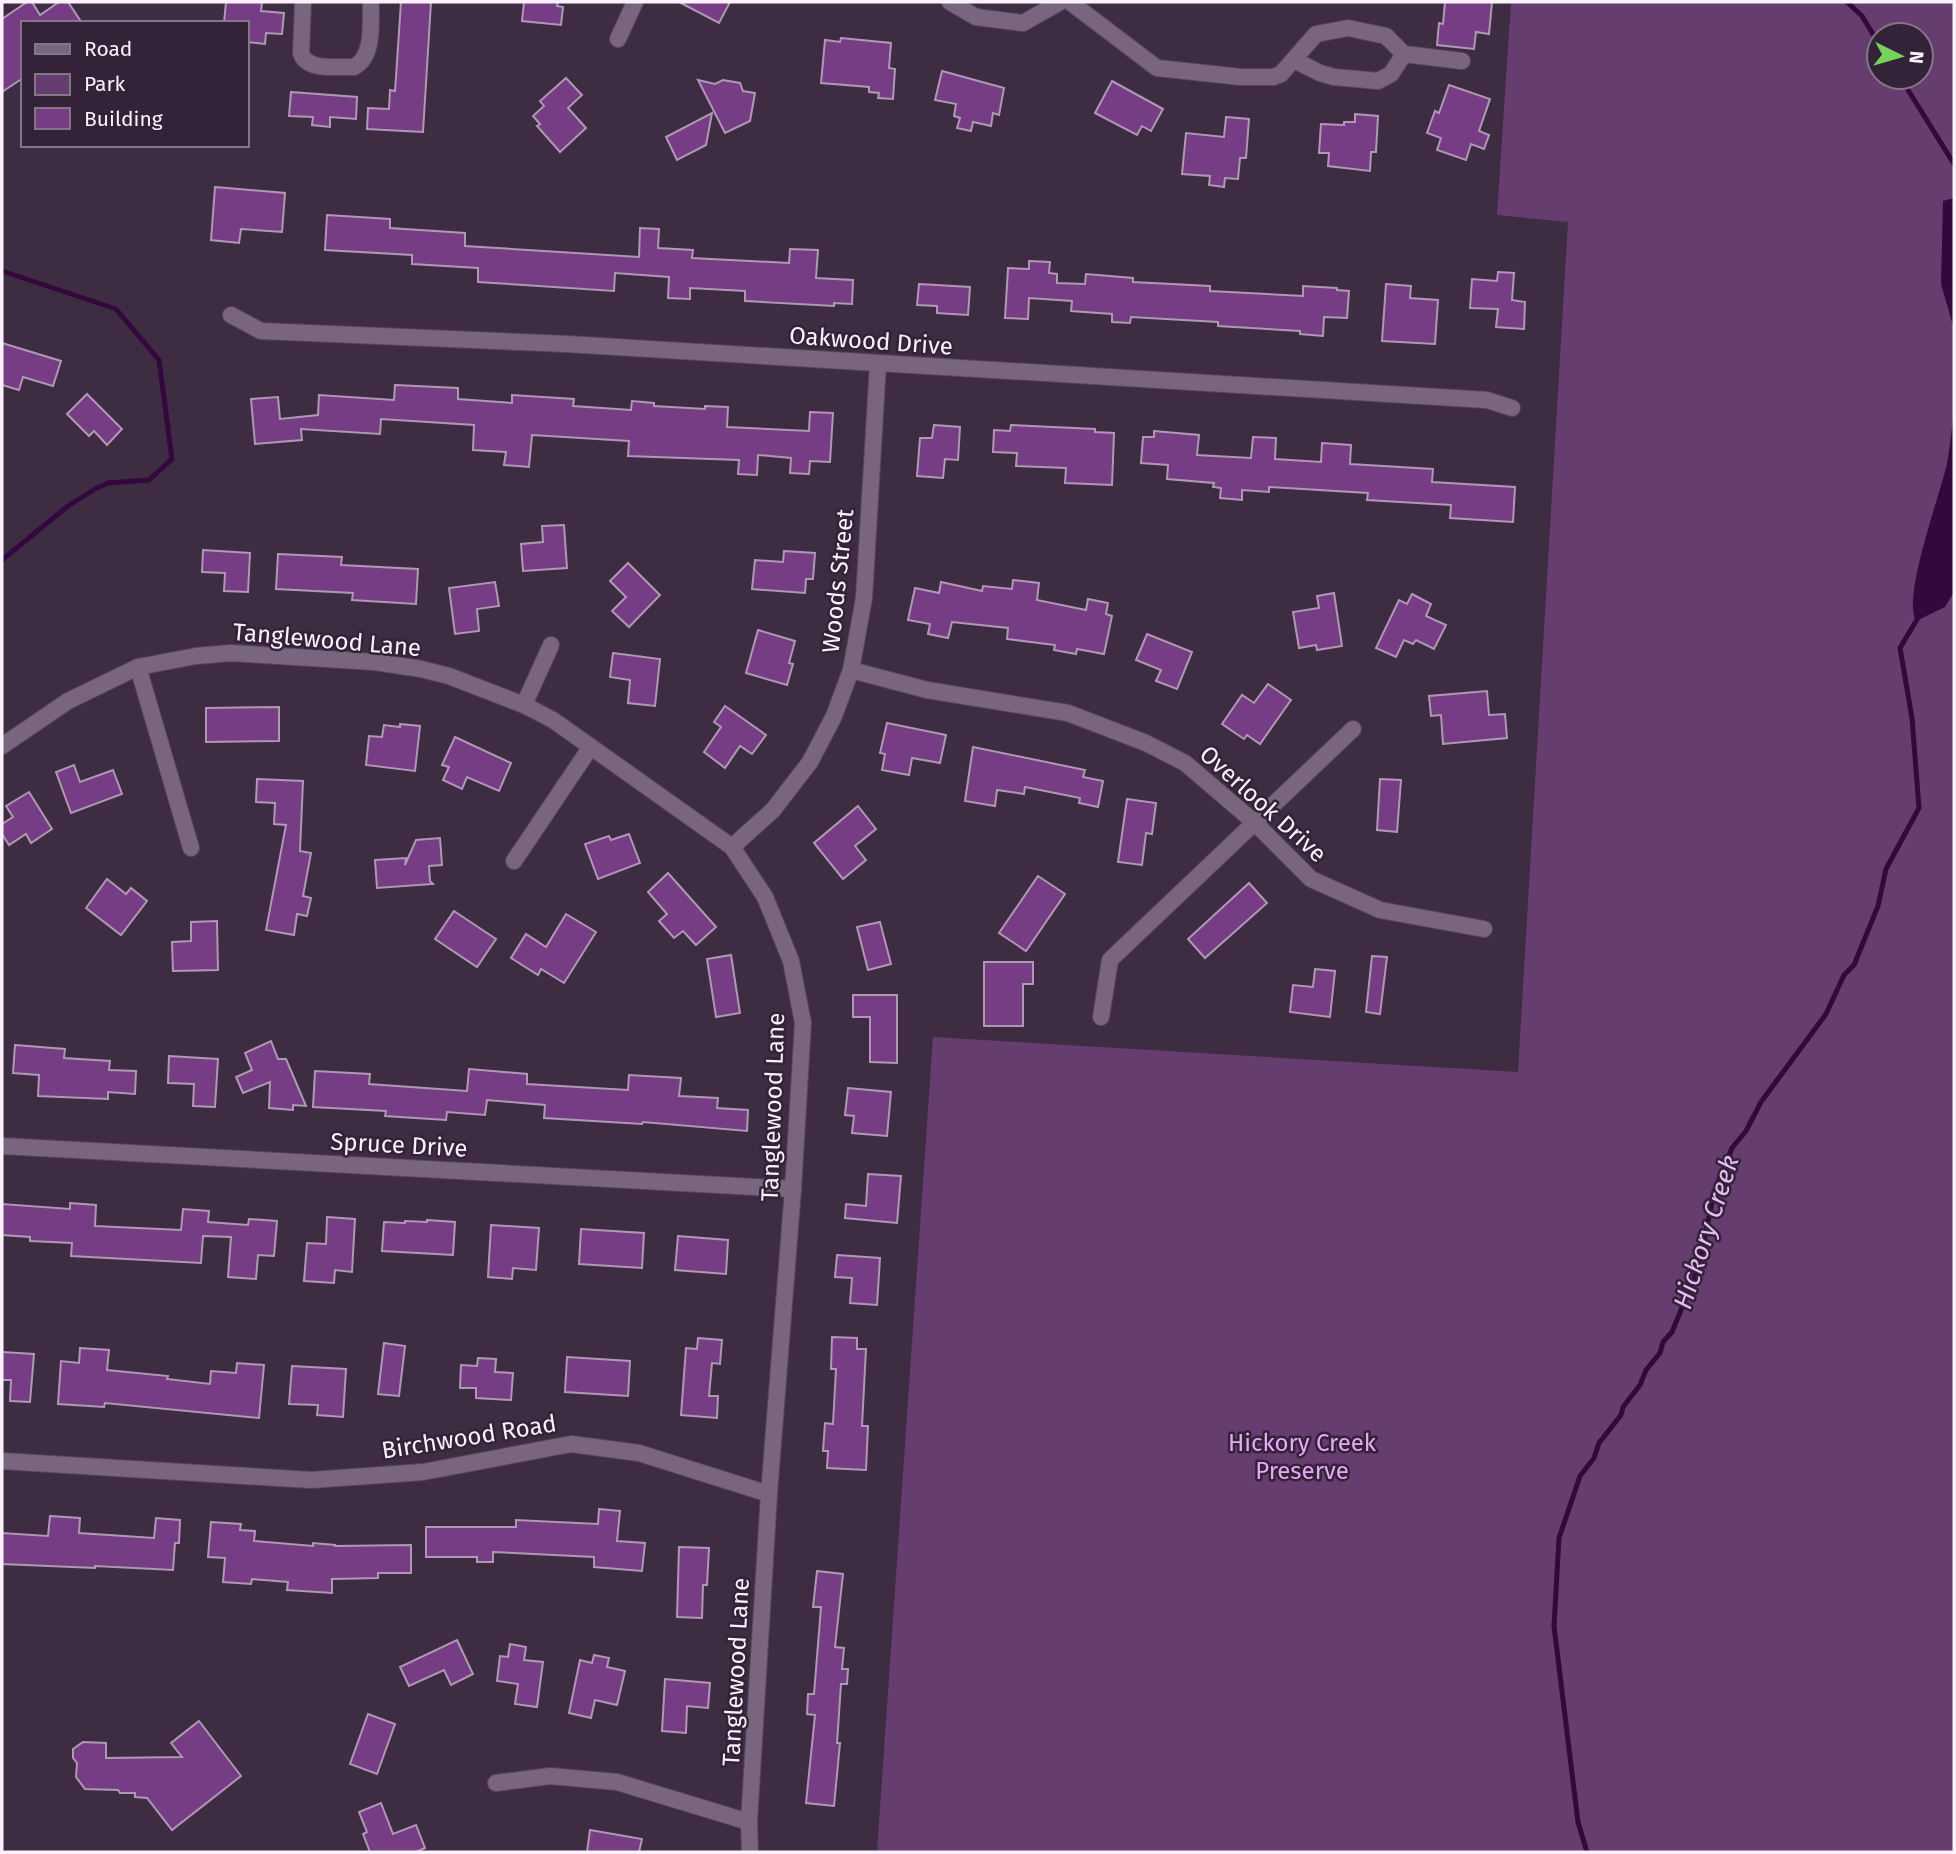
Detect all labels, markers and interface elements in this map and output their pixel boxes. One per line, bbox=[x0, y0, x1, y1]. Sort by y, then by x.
legend bbox=[21, 21, 248, 147]
north arrow bbox=[1865, 21, 1935, 91]
text: Road bbox=[84, 36, 132, 62]
text: N bbox=[1904, 50, 1928, 65]
text: Park bbox=[84, 71, 126, 97]
text: Building bbox=[84, 106, 163, 132]
street label: Oakwood Drive bbox=[788, 321, 954, 361]
street label: Woods Street bbox=[817, 507, 860, 654]
street label: Tanglewood Lane bbox=[232, 618, 422, 662]
street label: Overlook Drive bbox=[1194, 740, 1332, 868]
street label: Tanglewood Lane bbox=[756, 1012, 790, 1202]
street label: Spruce Drive bbox=[330, 1127, 468, 1163]
water label: Hickory Creek bbox=[1667, 1151, 1746, 1313]
street label: Birchwood Road bbox=[380, 1409, 558, 1465]
park label: Hickory Creek Preserve bbox=[1228, 1429, 1377, 1485]
street label: Tanglewood Lane bbox=[717, 1577, 755, 1767]

